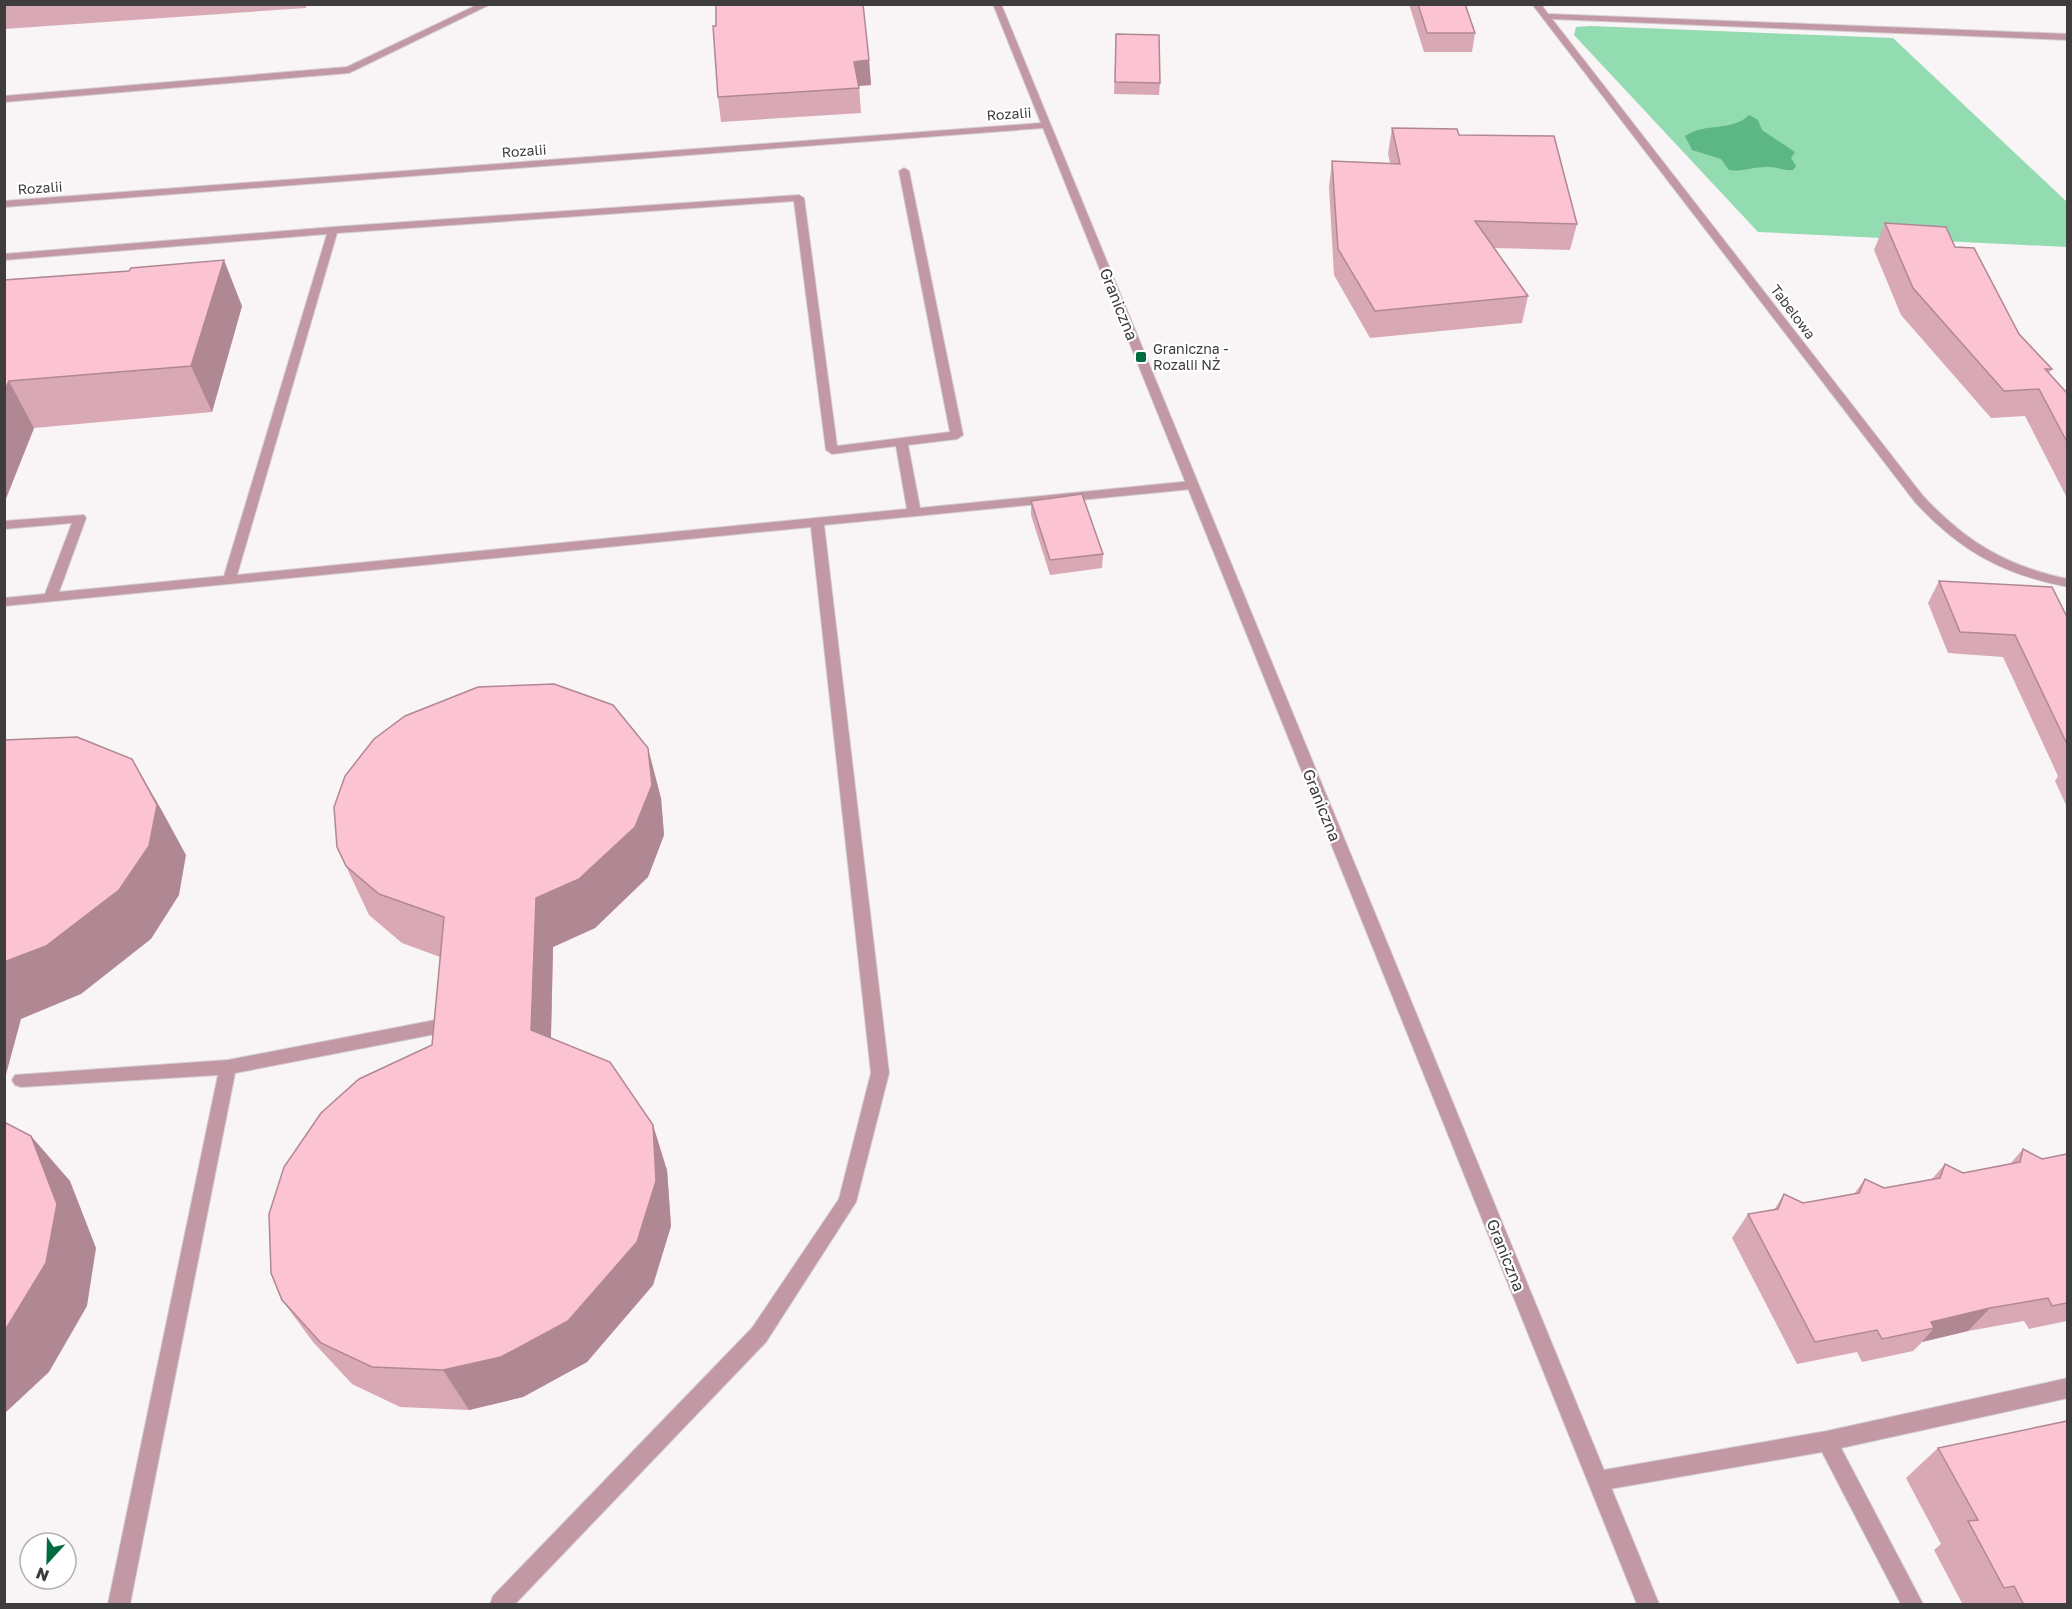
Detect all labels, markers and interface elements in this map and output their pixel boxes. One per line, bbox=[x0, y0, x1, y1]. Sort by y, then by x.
street label: Rozalii bbox=[986, 103, 1032, 124]
street label: Rozalii bbox=[501, 140, 547, 161]
street label: Rozalii bbox=[17, 177, 63, 198]
street label: Graniczna bbox=[1095, 265, 1143, 343]
street label: Tabelowa bbox=[1767, 281, 1819, 342]
place label: Graniczna - Rozalii NŻ bbox=[1153, 340, 1229, 373]
marker: Graniczna - Rozalii NŻ bbox=[1134, 350, 1148, 364]
street label: Graniczna bbox=[1298, 766, 1346, 844]
street label: Graniczna bbox=[1482, 1216, 1530, 1294]
north arrow bbox=[18, 1531, 78, 1591]
text: N bbox=[33, 1563, 52, 1586]

